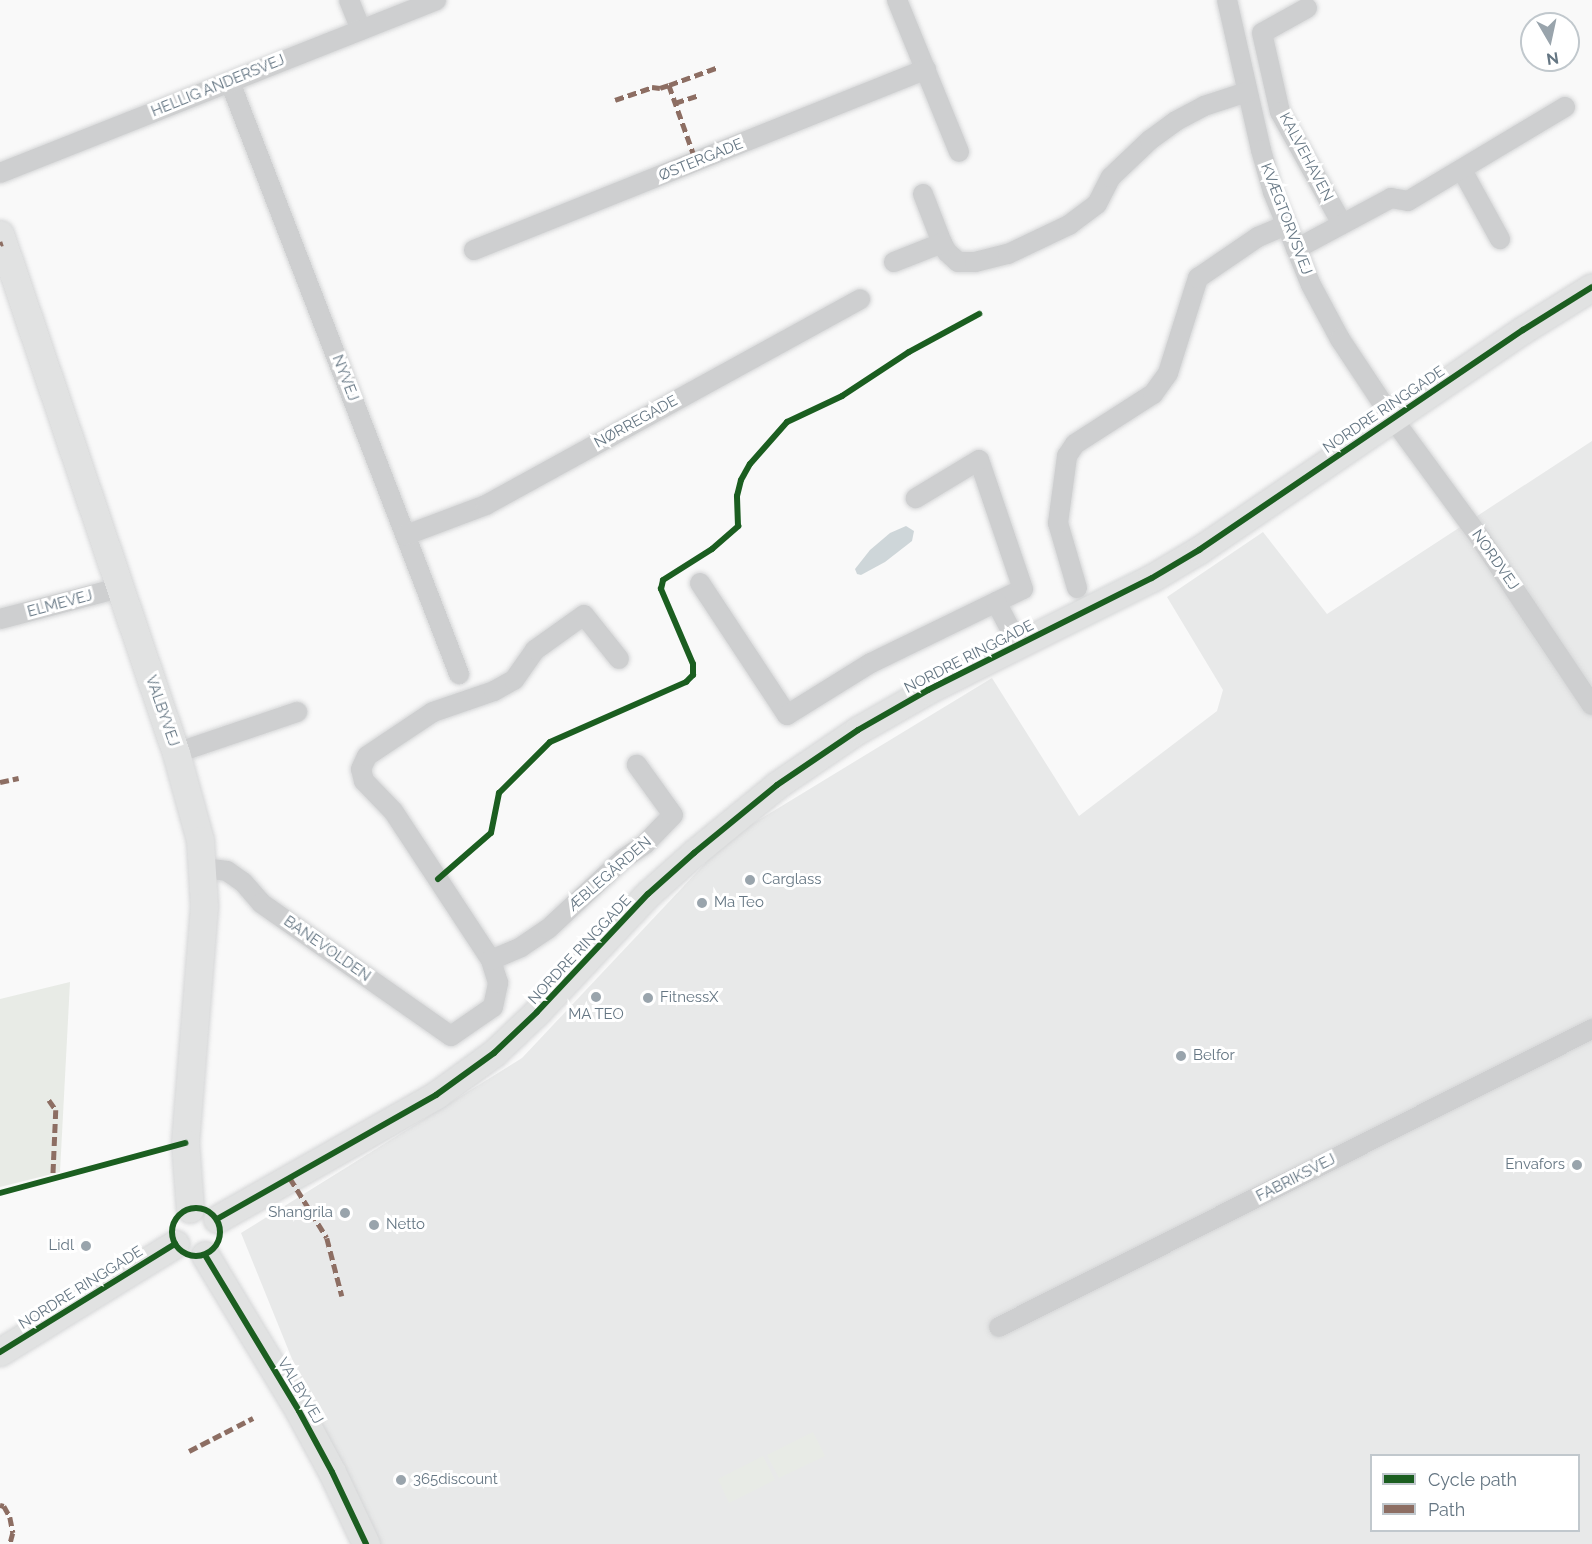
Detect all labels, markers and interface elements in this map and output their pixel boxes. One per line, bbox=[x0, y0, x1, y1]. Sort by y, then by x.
north arrow bbox=[1520, 12, 1580, 72]
text: N bbox=[1545, 48, 1560, 69]
street label: HELLIG ANDERSVEJ bbox=[148, 51, 288, 121]
street label: KALVEHAVEN bbox=[1275, 110, 1337, 204]
street label: ØSTERGADE bbox=[656, 135, 746, 185]
street label: KVÆGTORVSVEJ bbox=[1256, 161, 1316, 277]
street label: NYVEJ bbox=[328, 352, 362, 404]
street label: NORDRE RINGGADE bbox=[1320, 363, 1448, 457]
street label: NØRREGADE bbox=[591, 392, 681, 452]
street label: NORDVEJ bbox=[1468, 526, 1522, 594]
street label: ELMEVEJ bbox=[25, 587, 95, 621]
street label: NORDRE RINGGADE bbox=[901, 617, 1037, 697]
street label: VALBYVEJ bbox=[141, 673, 183, 749]
street label: ÆBLEGÅRDEN bbox=[565, 833, 655, 915]
place label: Carglass bbox=[762, 871, 822, 889]
marker: Carglass bbox=[743, 873, 757, 887]
street label: NORDRE RINGGADE bbox=[525, 892, 635, 1008]
place label: Ma Teo bbox=[714, 894, 764, 912]
marker: Ma Teo bbox=[695, 896, 709, 910]
street label: BANEVOLDEN bbox=[280, 912, 374, 986]
place label: FitnessX bbox=[660, 989, 719, 1007]
marker: MA TEO bbox=[589, 990, 603, 1004]
marker: FitnessX bbox=[641, 991, 655, 1005]
place label: MA TEO bbox=[568, 1006, 624, 1024]
place label: Belfor bbox=[1193, 1047, 1235, 1065]
marker: Belfor bbox=[1174, 1049, 1188, 1063]
street label: FABRIKSVEJ bbox=[1253, 1150, 1339, 1206]
place label: Envafors bbox=[1505, 1156, 1565, 1174]
marker: Envafors bbox=[1570, 1158, 1584, 1172]
place label: Shangrila bbox=[268, 1204, 333, 1222]
marker: Shangrila bbox=[338, 1206, 352, 1220]
place label: Netto bbox=[386, 1216, 425, 1234]
marker: Netto bbox=[367, 1218, 381, 1232]
place label: Lidl bbox=[49, 1237, 74, 1255]
marker: Lidl bbox=[79, 1239, 93, 1253]
street label: NORDRE RINGGADE bbox=[16, 1243, 146, 1333]
street label: VALBYVEJ bbox=[273, 1355, 327, 1427]
legend bbox=[1370, 1454, 1580, 1532]
text: Cycle path bbox=[1428, 1469, 1517, 1490]
place label: 365discount bbox=[413, 1471, 498, 1489]
marker: 365discount bbox=[394, 1473, 408, 1487]
text: Path bbox=[1428, 1499, 1465, 1520]

